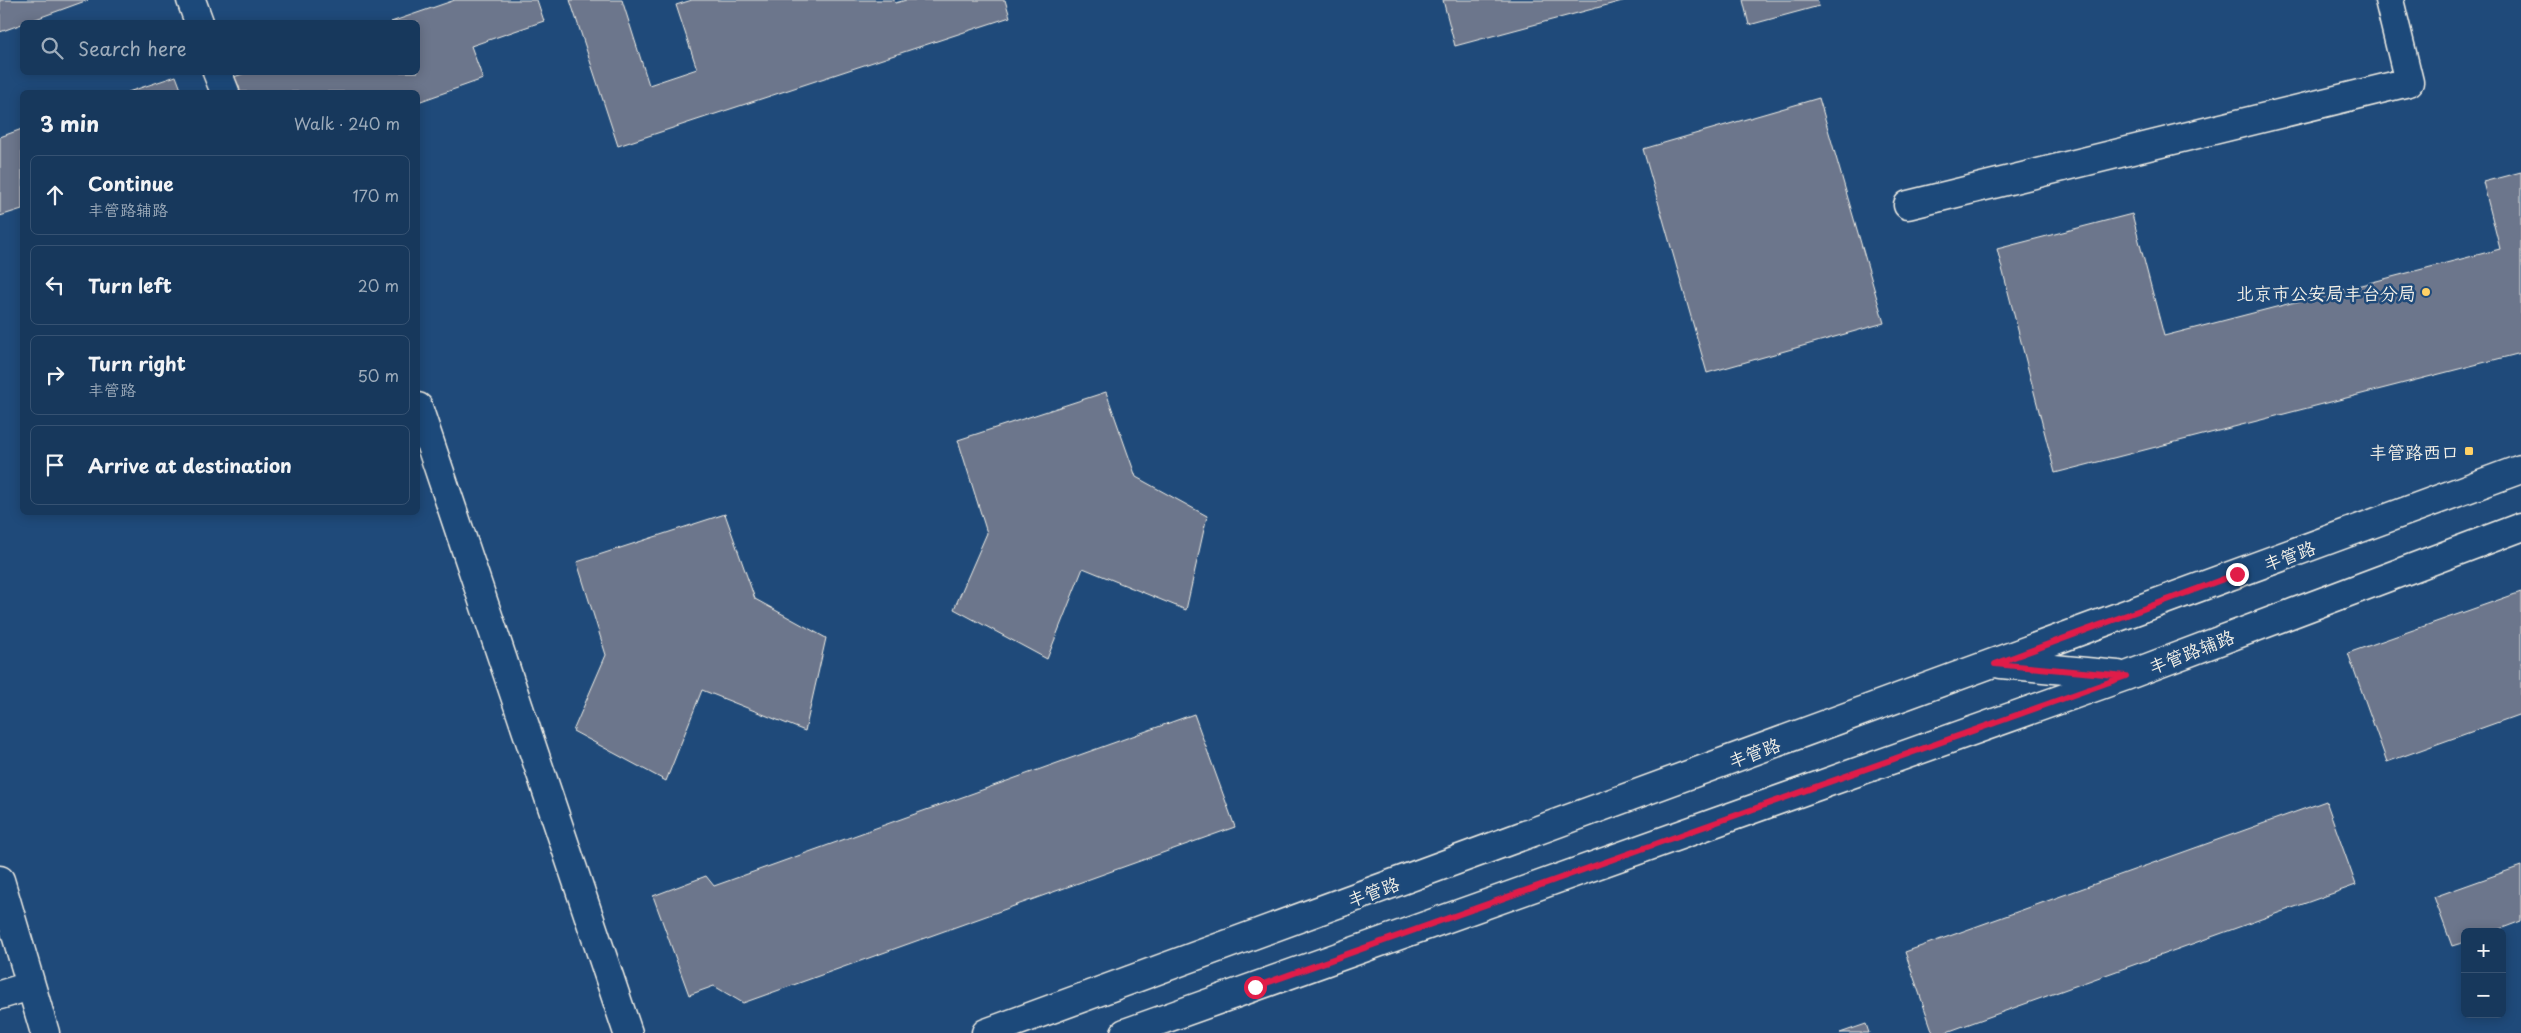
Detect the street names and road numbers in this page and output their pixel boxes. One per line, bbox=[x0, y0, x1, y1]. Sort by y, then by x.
street label: 丰管路 bbox=[2259, 533, 2319, 577]
street label: 丰管路辅路 bbox=[2144, 622, 2238, 680]
street label: 丰管路 bbox=[1724, 730, 1784, 774]
street label: 丰管路 bbox=[1343, 869, 1403, 913]

